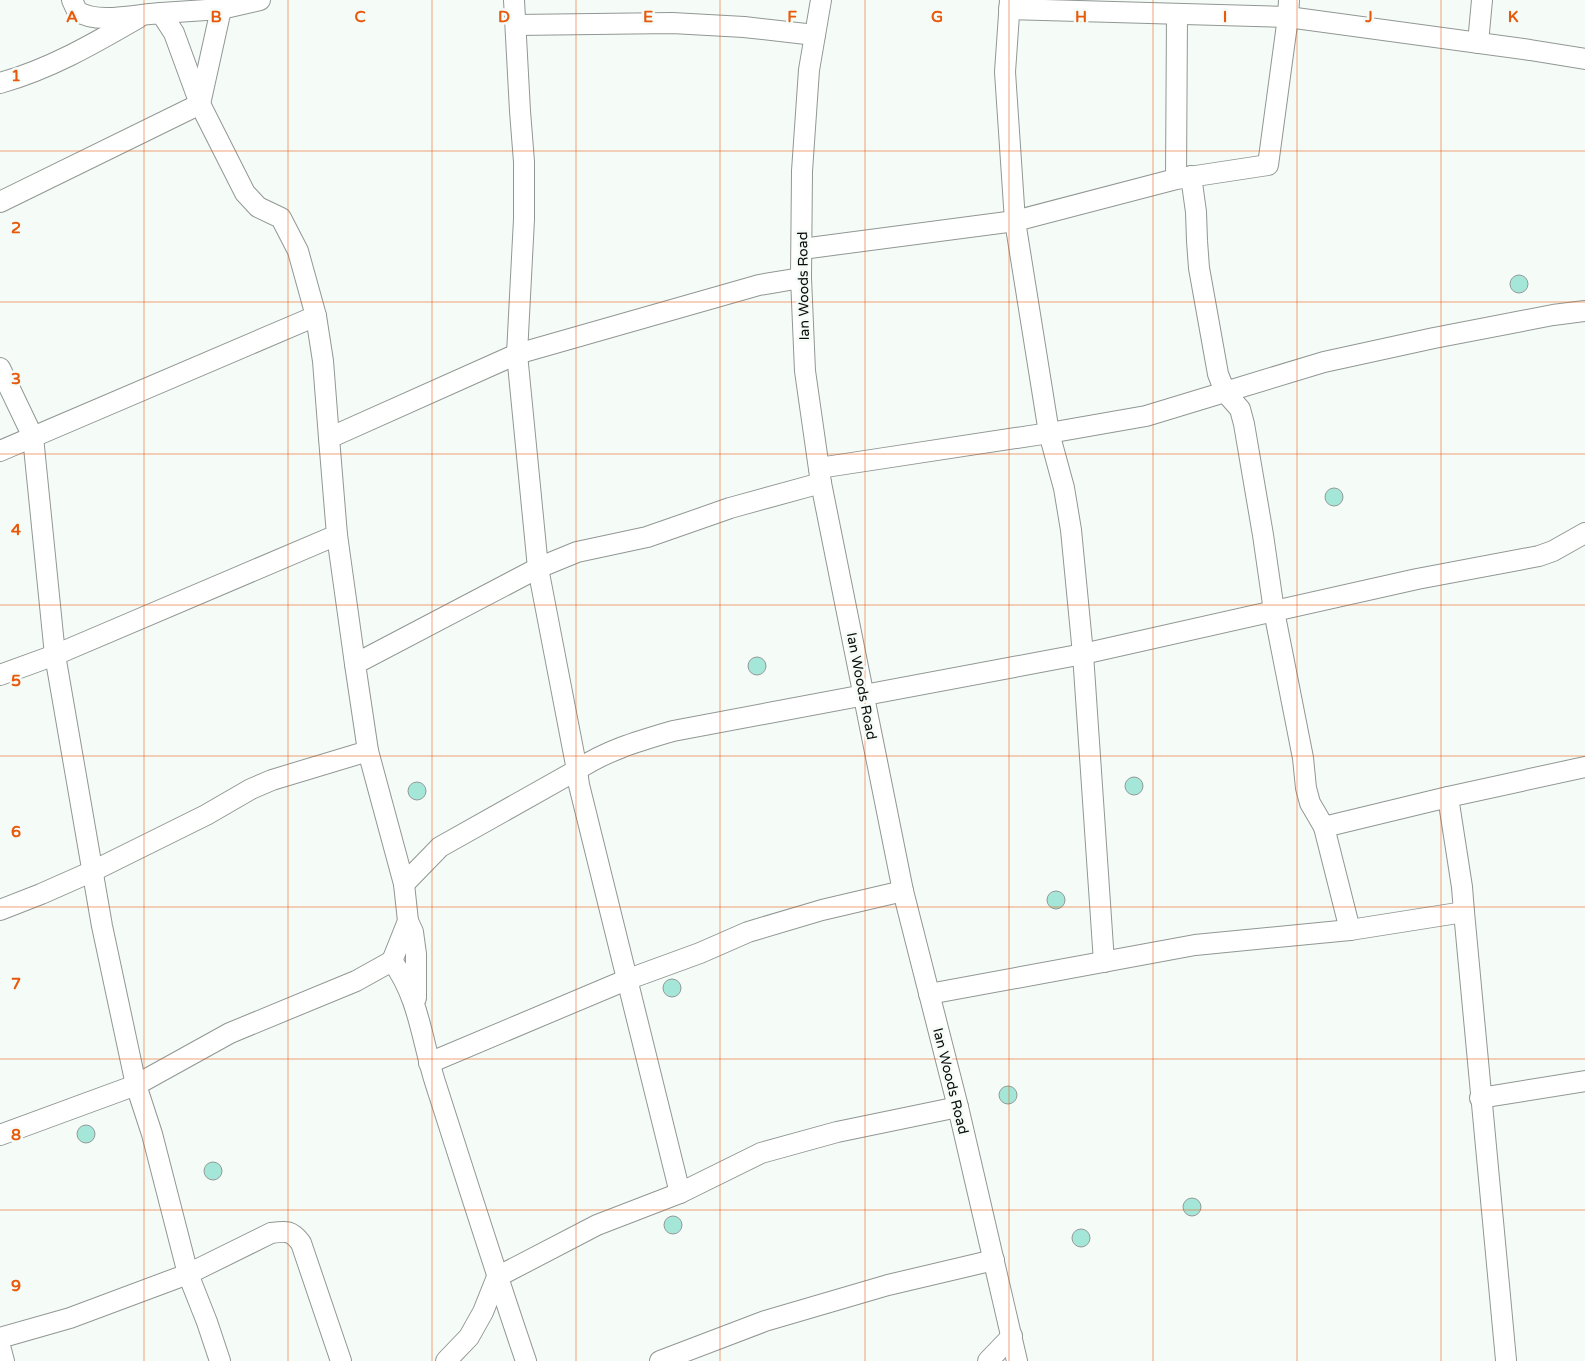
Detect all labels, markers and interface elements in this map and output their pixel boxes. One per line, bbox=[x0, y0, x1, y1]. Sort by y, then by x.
text: A bbox=[66, 7, 78, 27]
text: B bbox=[210, 7, 222, 27]
text: C bbox=[354, 7, 366, 27]
text: D bbox=[498, 7, 510, 27]
text: E bbox=[643, 7, 653, 27]
text: F bbox=[787, 7, 797, 27]
text: G bbox=[931, 7, 943, 27]
text: H bbox=[1075, 7, 1087, 27]
text: I bbox=[1223, 7, 1227, 27]
text: J bbox=[1364, 7, 1373, 27]
text: K bbox=[1508, 7, 1519, 27]
text: 1 bbox=[11, 66, 21, 86]
text: 2 bbox=[11, 218, 21, 238]
street label: Ian Woods Road bbox=[794, 231, 813, 341]
text: 3 bbox=[11, 369, 21, 389]
text: 4 bbox=[11, 520, 21, 540]
street label: Ian Woods Road bbox=[843, 631, 880, 741]
text: 5 bbox=[11, 671, 21, 691]
text: 6 bbox=[11, 822, 21, 842]
text: 7 bbox=[11, 974, 21, 994]
street label: Ian Woods Road bbox=[929, 1026, 972, 1136]
text: 8 bbox=[11, 1125, 21, 1145]
text: 9 bbox=[11, 1276, 21, 1296]

